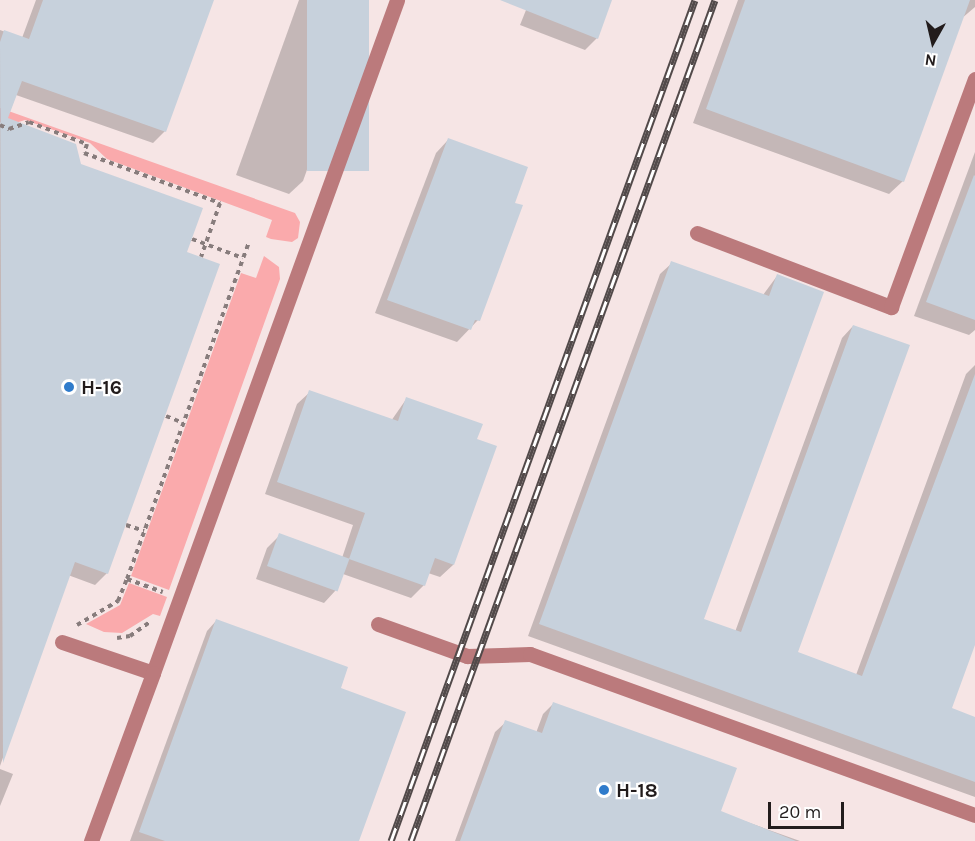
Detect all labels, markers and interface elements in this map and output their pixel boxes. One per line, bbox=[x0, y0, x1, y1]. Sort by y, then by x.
north arrow bbox=[903, 12, 963, 72]
text: N bbox=[923, 50, 937, 71]
place label: H-16 bbox=[81, 375, 122, 399]
marker: H-16 bbox=[62, 380, 76, 394]
place label: H-18 bbox=[616, 778, 658, 802]
marker: H-18 bbox=[597, 783, 611, 797]
scale bar bbox=[771, 790, 848, 828]
text: 20 m bbox=[779, 801, 821, 823]

